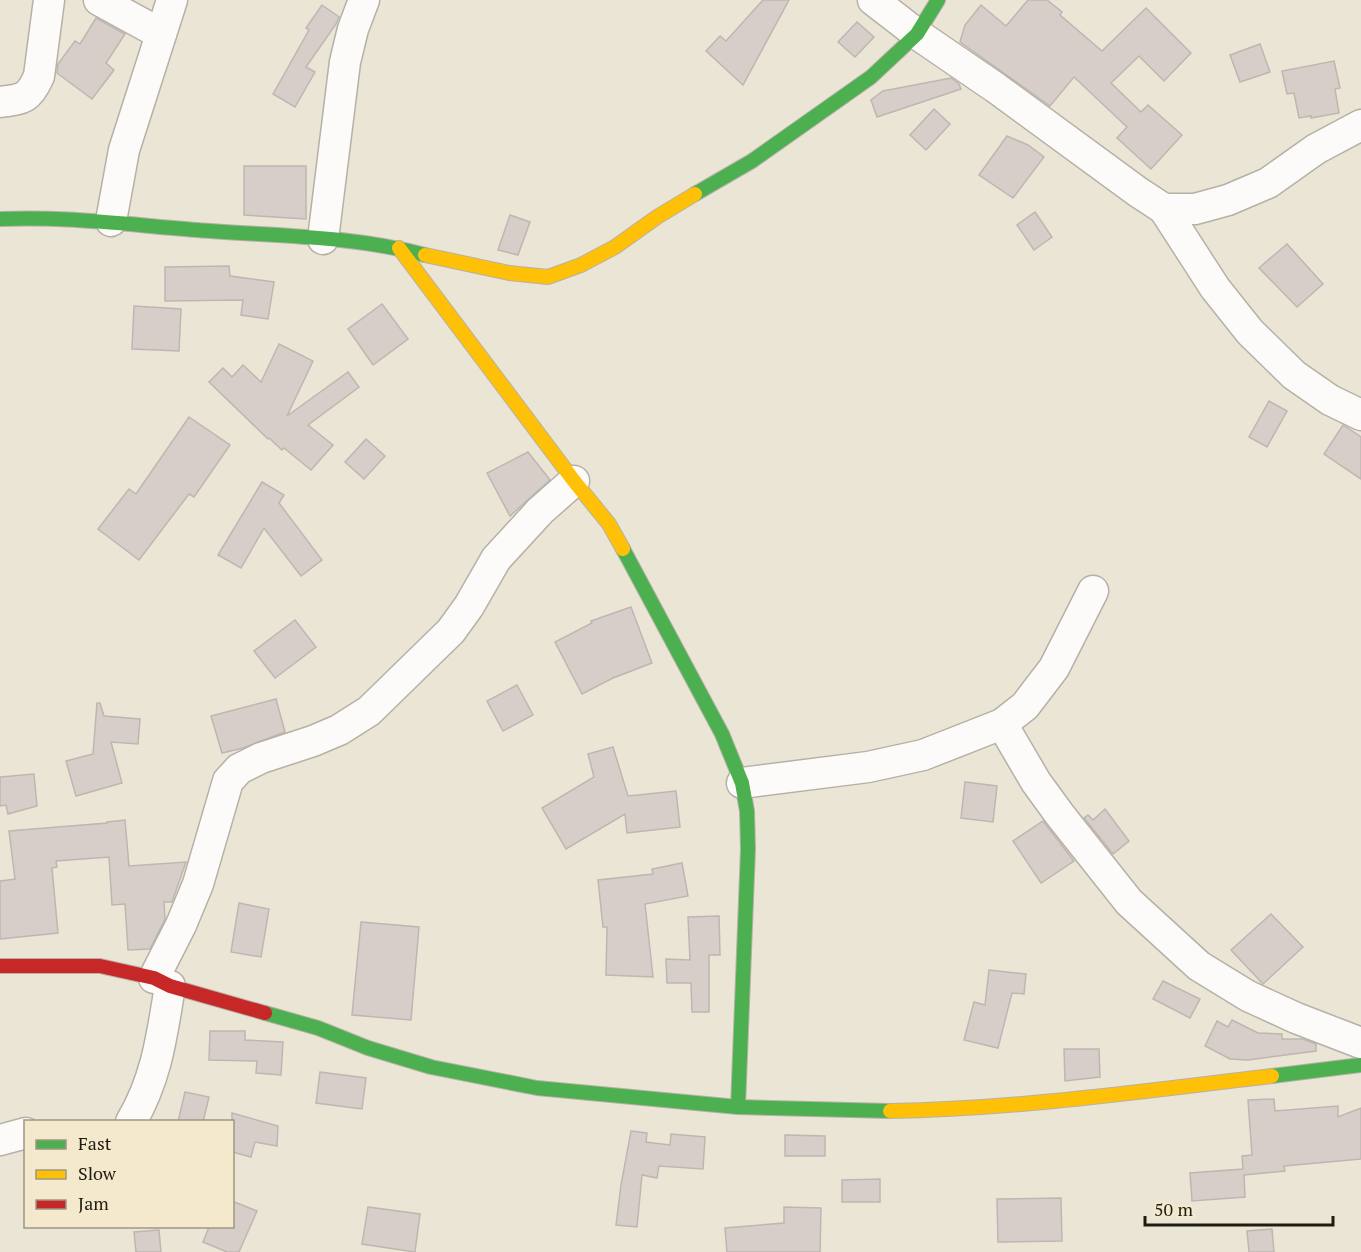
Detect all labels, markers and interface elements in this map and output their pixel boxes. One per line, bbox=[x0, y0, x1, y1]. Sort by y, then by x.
legend bbox=[24, 1120, 234, 1228]
text: Fast bbox=[78, 1131, 112, 1155]
text: Slow bbox=[78, 1161, 117, 1185]
scale bar bbox=[1145, 1189, 1332, 1227]
text: Jam bbox=[78, 1191, 109, 1215]
text: 50 m bbox=[1154, 1197, 1194, 1221]

